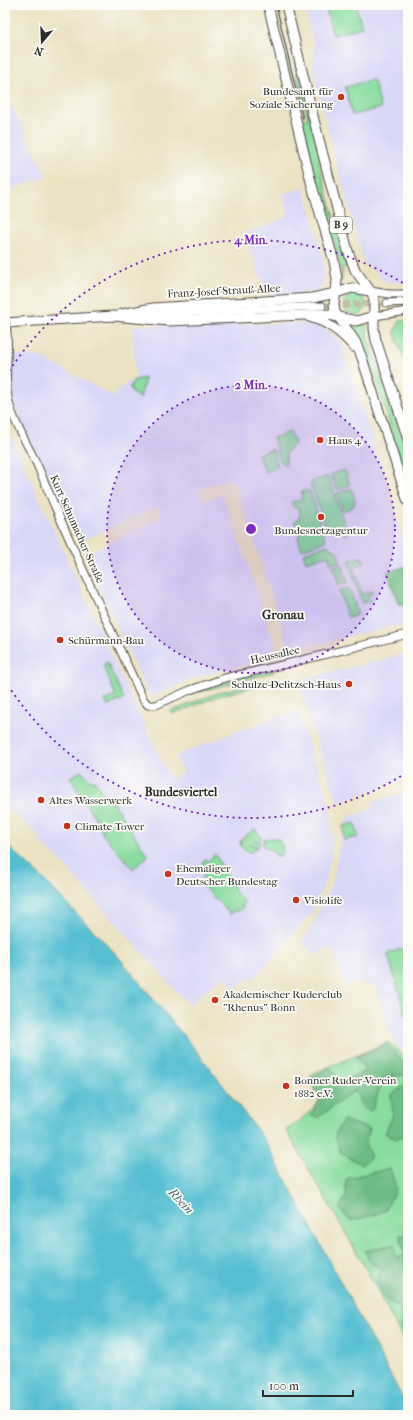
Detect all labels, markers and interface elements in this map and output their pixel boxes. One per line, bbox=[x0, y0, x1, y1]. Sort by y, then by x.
north arrow bbox=[22, 22, 62, 62]
text: N bbox=[32, 43, 45, 58]
place label: Bundesamt für Soziale Sicherung bbox=[249, 85, 333, 111]
marker: Bundesamt für Soziale Sicherung bbox=[336, 92, 346, 102]
road number: B 9 bbox=[330, 217, 352, 233]
text: 4 Min. bbox=[233, 233, 268, 248]
street label: Franz-Josef-Strauß-Allee bbox=[167, 282, 282, 300]
text: 2 Min. bbox=[235, 378, 268, 392]
place label: Haus 4 bbox=[328, 434, 361, 447]
marker: Haus 4 bbox=[315, 435, 325, 445]
street label: Kurt-Schumacher-Straße bbox=[47, 473, 107, 586]
marker: Bundesnetzagentur bbox=[316, 512, 326, 522]
centre of rings bbox=[244, 522, 258, 536]
place label: Bundesnetzagentur bbox=[274, 524, 368, 537]
district label: Gronau bbox=[262, 607, 305, 622]
place label: Schürmann-Bau bbox=[68, 634, 144, 647]
marker: Schürmann-Bau bbox=[55, 635, 65, 645]
street label: Heussallee bbox=[249, 643, 302, 667]
place label: Schulze-Delitzsch-Haus bbox=[231, 678, 341, 691]
marker: Schulze-Delitzsch-Haus bbox=[344, 679, 354, 689]
district label: Bundesviertel bbox=[145, 785, 218, 799]
place label: Altes Wasserwerk bbox=[48, 794, 132, 807]
marker: Altes Wasserwerk bbox=[36, 795, 46, 805]
place label: Climate Tower bbox=[75, 820, 145, 833]
marker: Climate Tower bbox=[62, 821, 72, 831]
place label: Ehemaliger Deutscher Bundestag bbox=[176, 862, 278, 888]
marker: Ehemaliger Deutscher Bundestag bbox=[163, 869, 173, 879]
place label: Visiolife bbox=[303, 894, 343, 907]
marker: Visiolife bbox=[291, 895, 301, 905]
place label: Akademischer Ruderclub "Rhenus" Bonn bbox=[222, 988, 342, 1014]
marker: Akademischer Ruderclub "Rhenus" Bonn bbox=[210, 995, 220, 1005]
place label: Bonner Ruder-Verein 1882 e.V. bbox=[294, 1074, 397, 1100]
marker: Bonner Ruder-Verein 1882 e.V. bbox=[281, 1081, 291, 1091]
water label: Rhein bbox=[165, 1185, 196, 1217]
scale bar bbox=[263, 1372, 353, 1398]
text: 100 m bbox=[269, 1379, 299, 1393]

